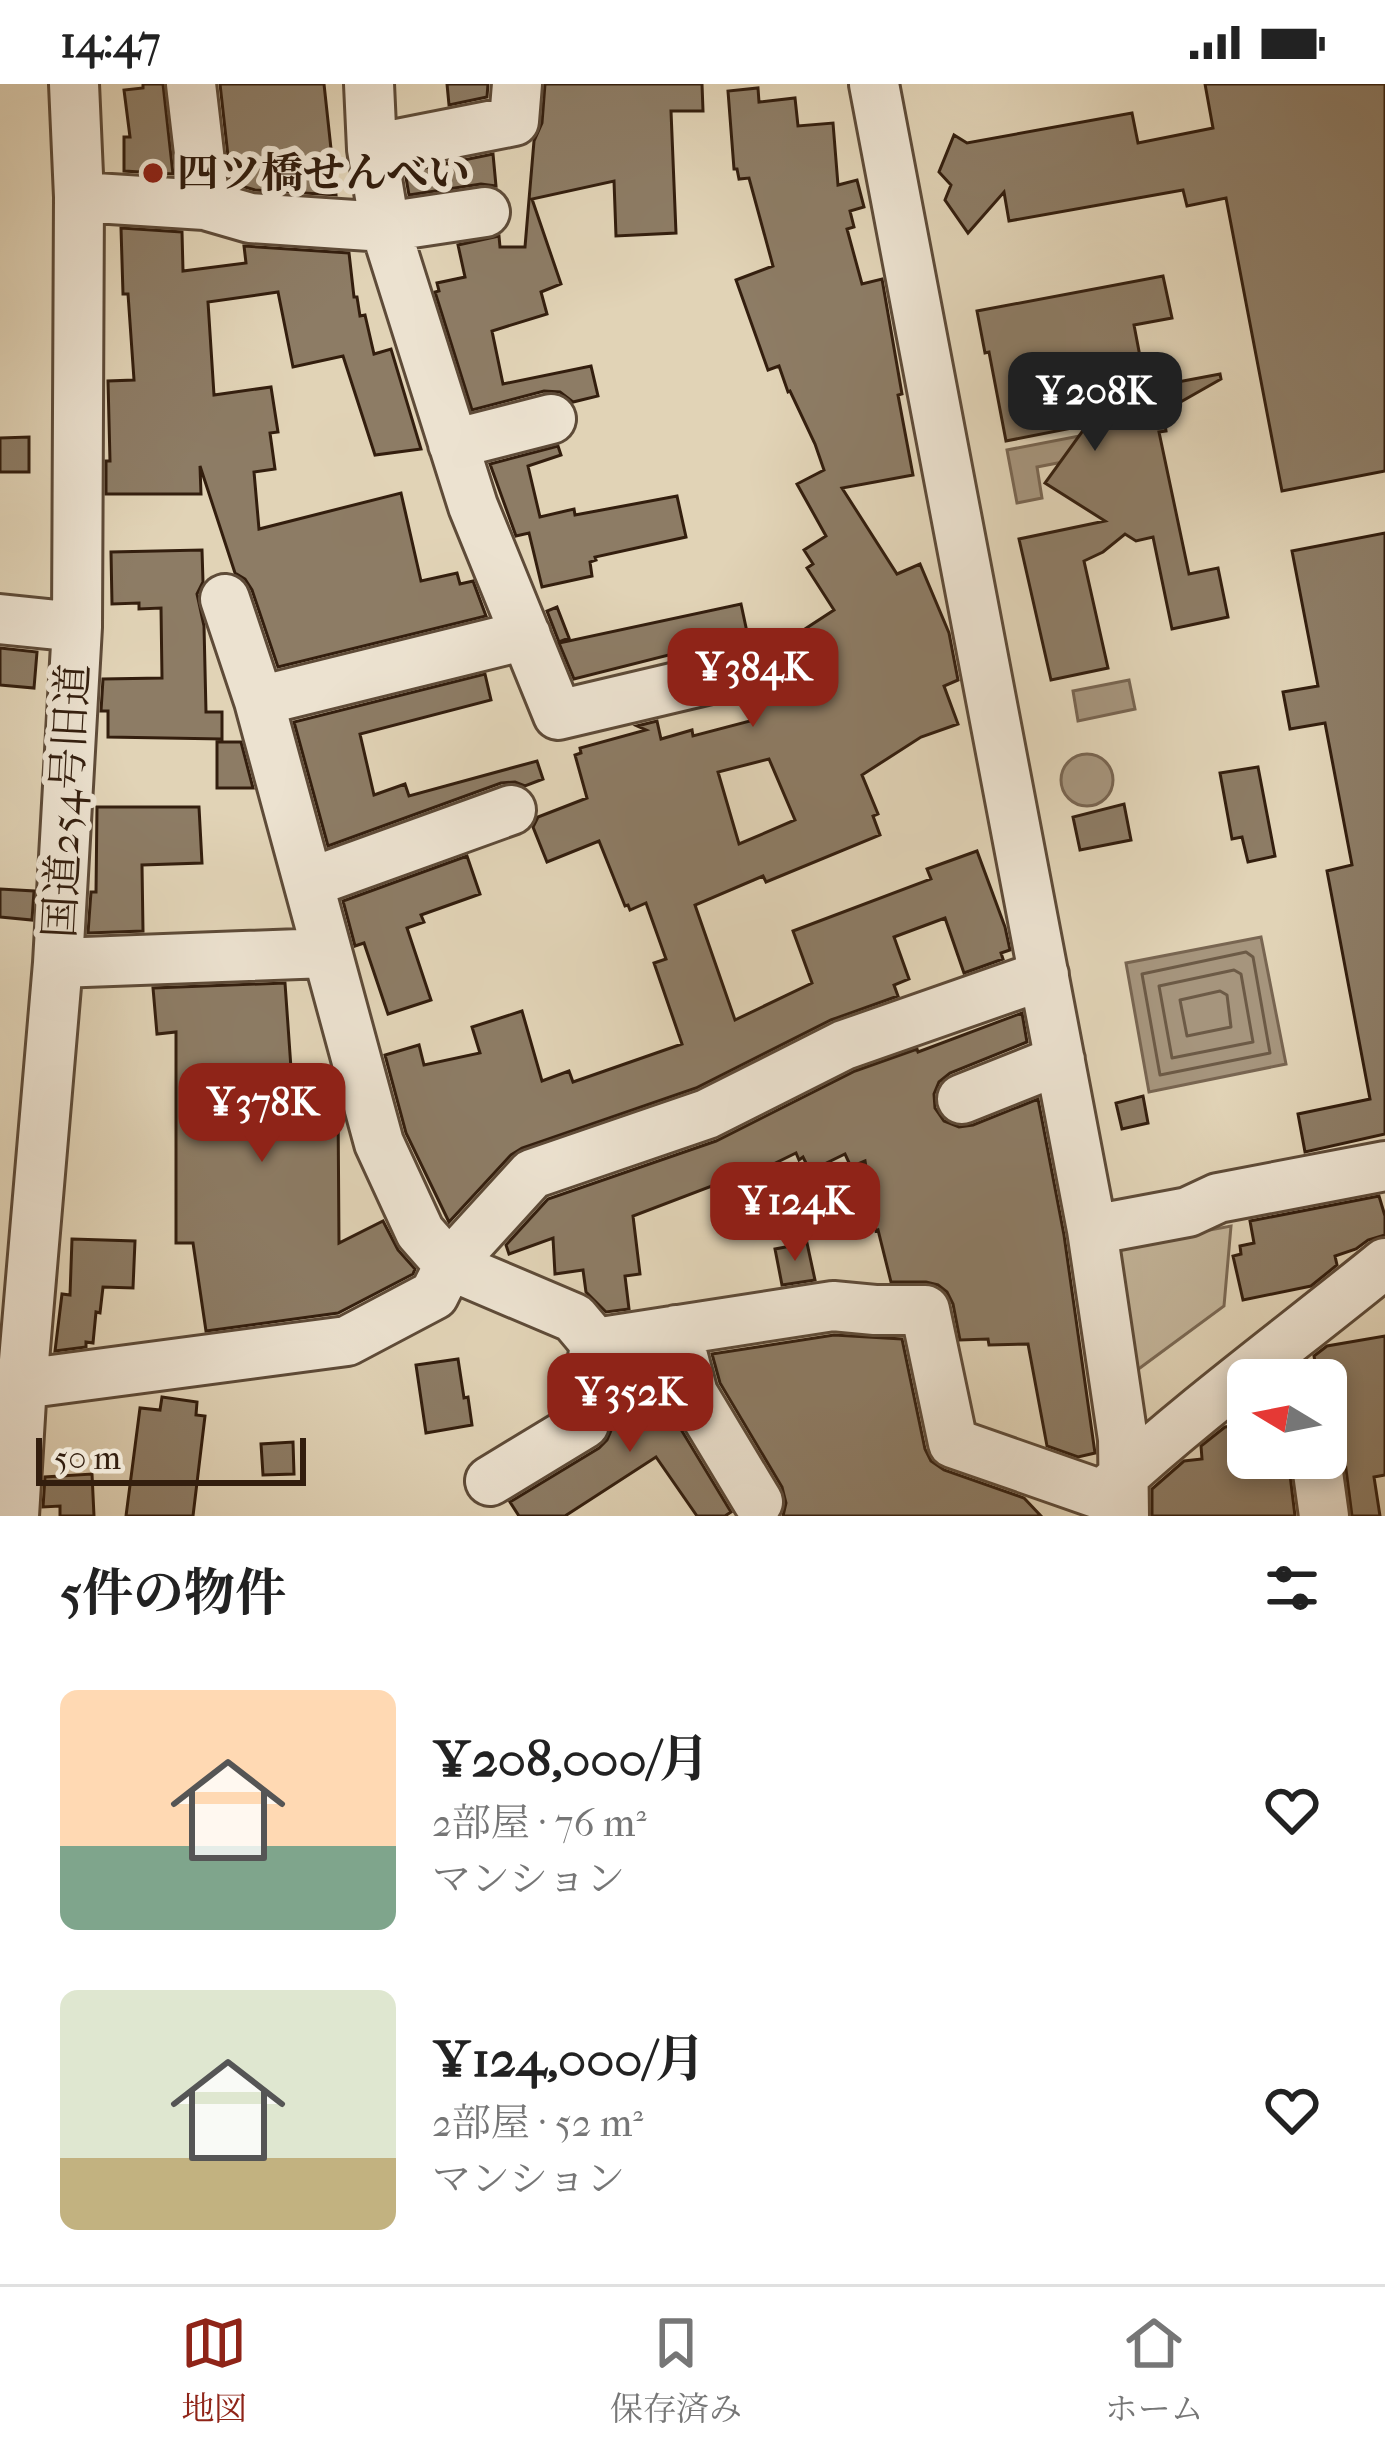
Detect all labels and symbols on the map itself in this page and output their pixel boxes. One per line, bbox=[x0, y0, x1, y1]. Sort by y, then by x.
place label: 四ツ橋せんべい bbox=[177, 149, 470, 198]
marker: 四ツ橋せんべい bbox=[140, 160, 166, 186]
pin: ¥208K bbox=[1011, 352, 1179, 454]
pin: ¥384K bbox=[669, 628, 837, 730]
street label: 国道254号旧道 bbox=[35, 663, 99, 939]
pin: ¥378K bbox=[178, 1063, 346, 1165]
pin: ¥124K bbox=[711, 1162, 879, 1264]
pin: ¥352K bbox=[546, 1353, 714, 1455]
north arrow bbox=[1227, 1359, 1347, 1479]
scale bar bbox=[36, 1432, 306, 1485]

